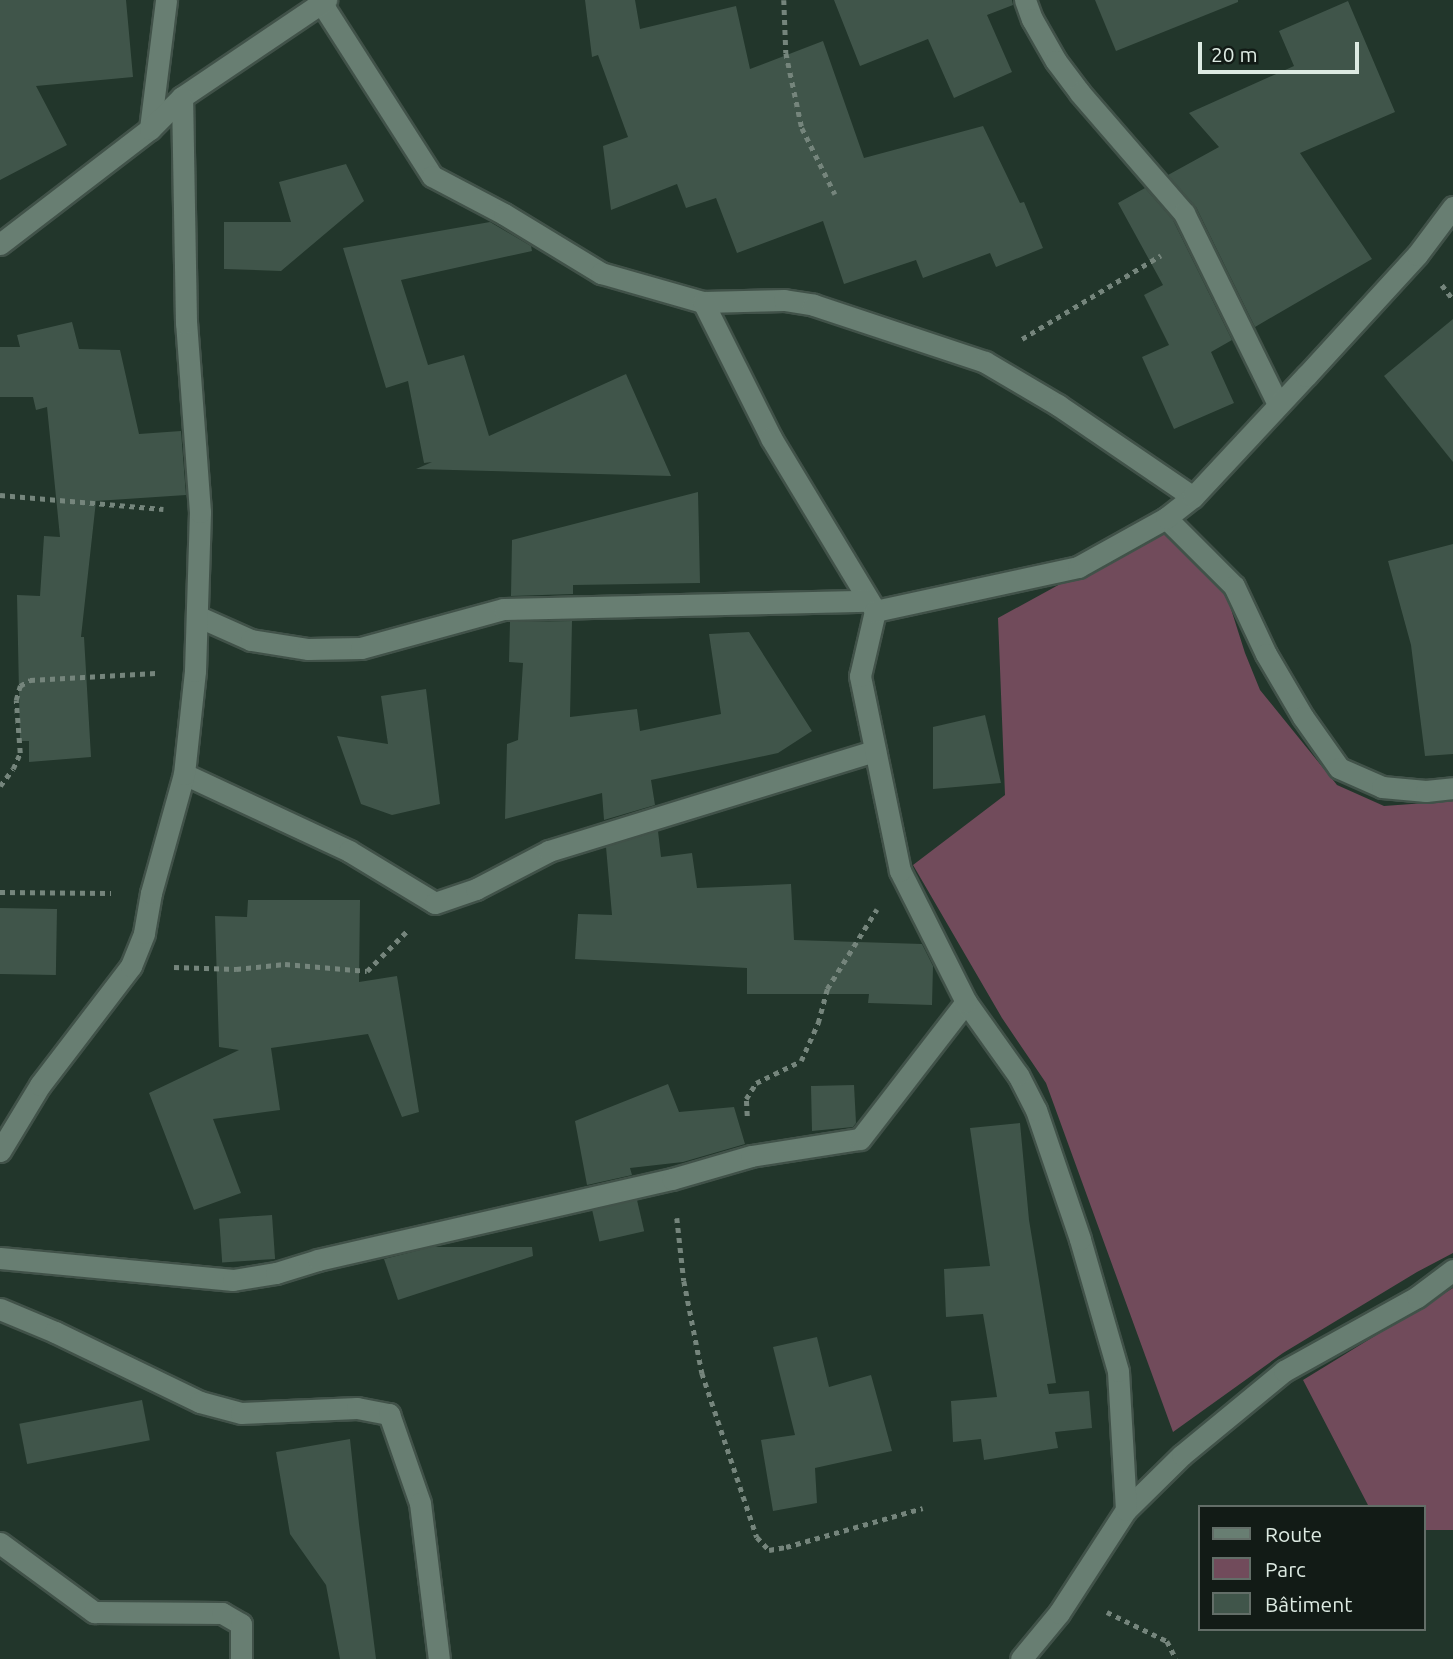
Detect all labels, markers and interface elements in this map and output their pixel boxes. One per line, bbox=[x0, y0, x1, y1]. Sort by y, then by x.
scale bar bbox=[1201, 28, 1362, 72]
text: 20 m bbox=[1211, 42, 1258, 66]
legend bbox=[1198, 1505, 1425, 1631]
text: Route bbox=[1265, 1522, 1322, 1546]
text: Parc bbox=[1265, 1557, 1306, 1581]
text: Bâtiment bbox=[1265, 1592, 1352, 1616]

